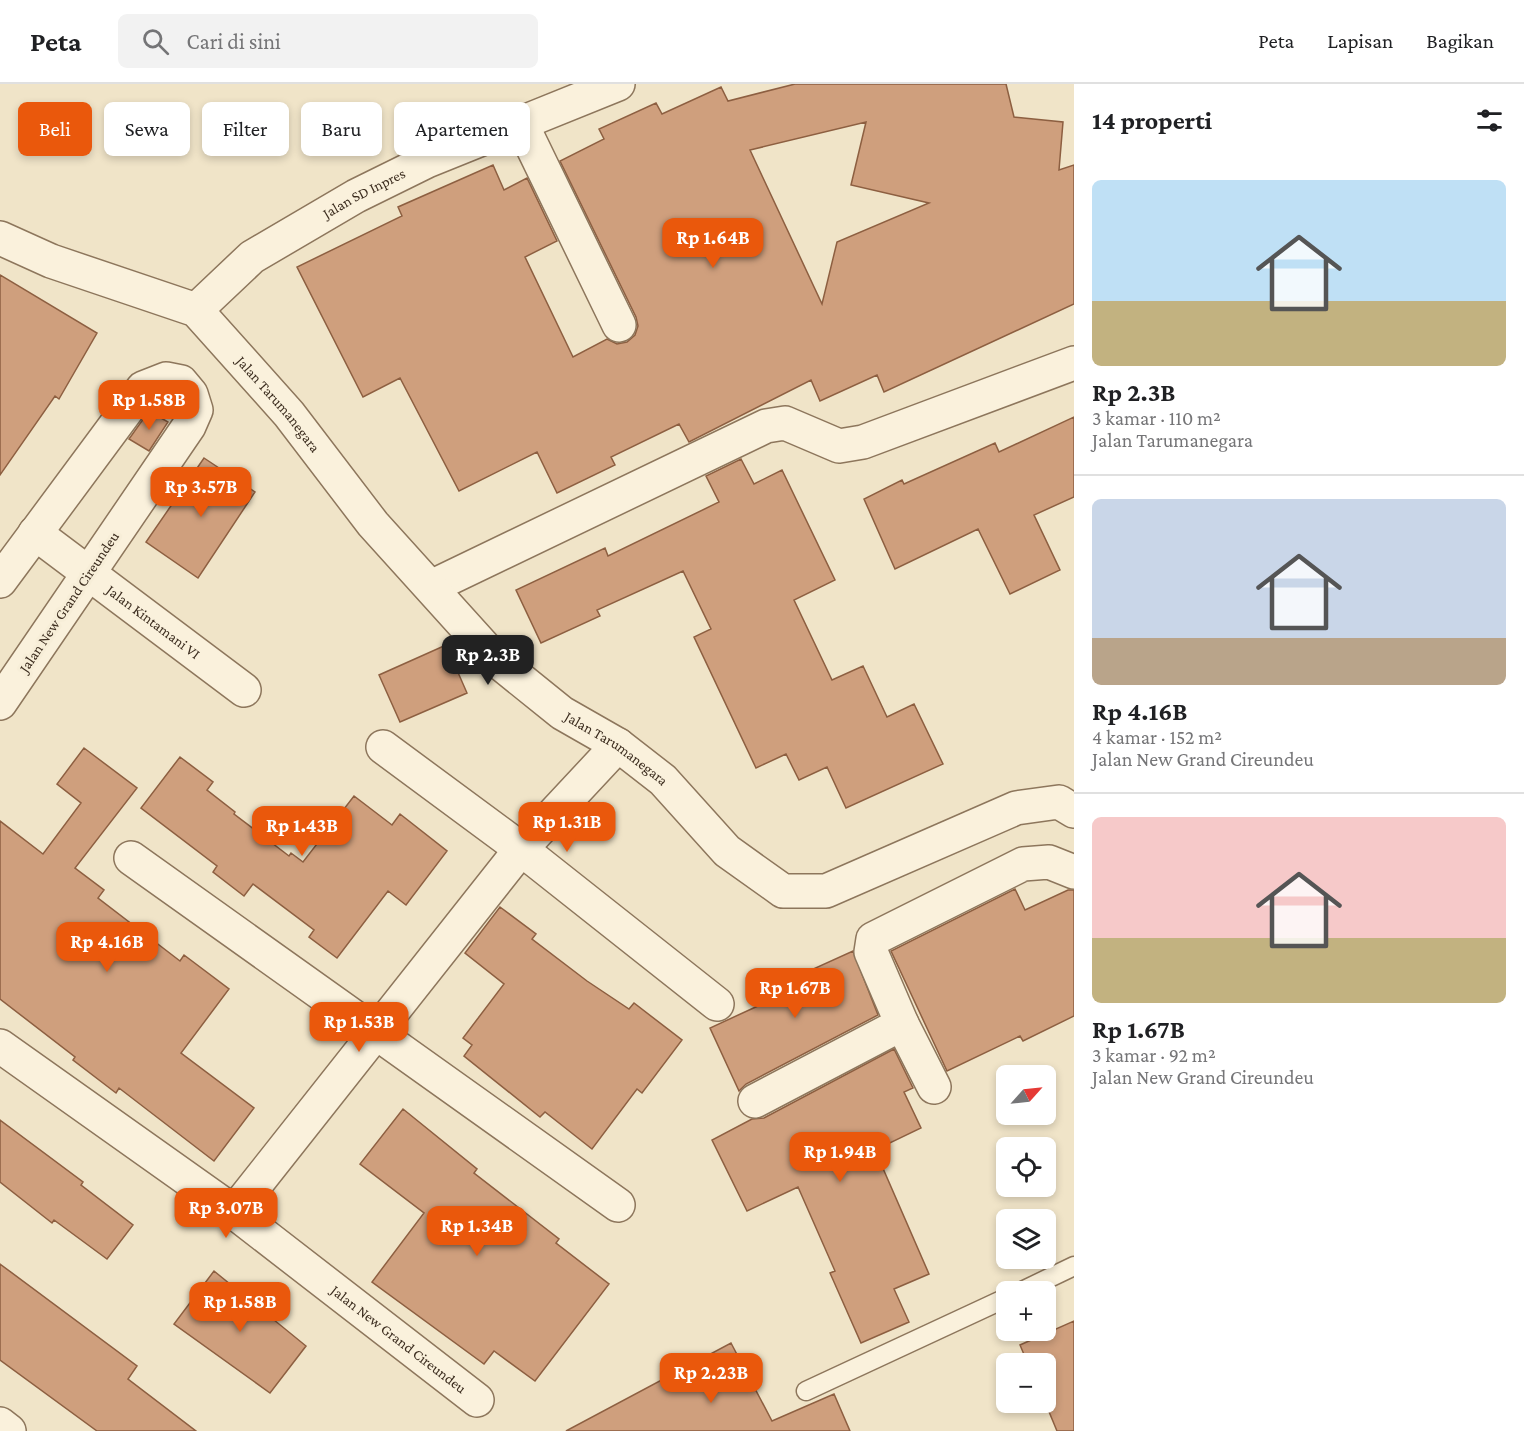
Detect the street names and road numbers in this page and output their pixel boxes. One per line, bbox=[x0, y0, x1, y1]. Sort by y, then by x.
street label: Jalan SD Inpres bbox=[318, 165, 408, 224]
street label: Jalan Tarumanegara bbox=[231, 351, 323, 455]
street label: Jalan New Grand Cireundeu bbox=[15, 529, 123, 678]
street label: Jalan Kintamani VI bbox=[101, 580, 203, 662]
street label: Jalan Tarumanegara bbox=[560, 707, 672, 788]
street label: Jalan New Grand Cireundeu bbox=[326, 1281, 469, 1397]

